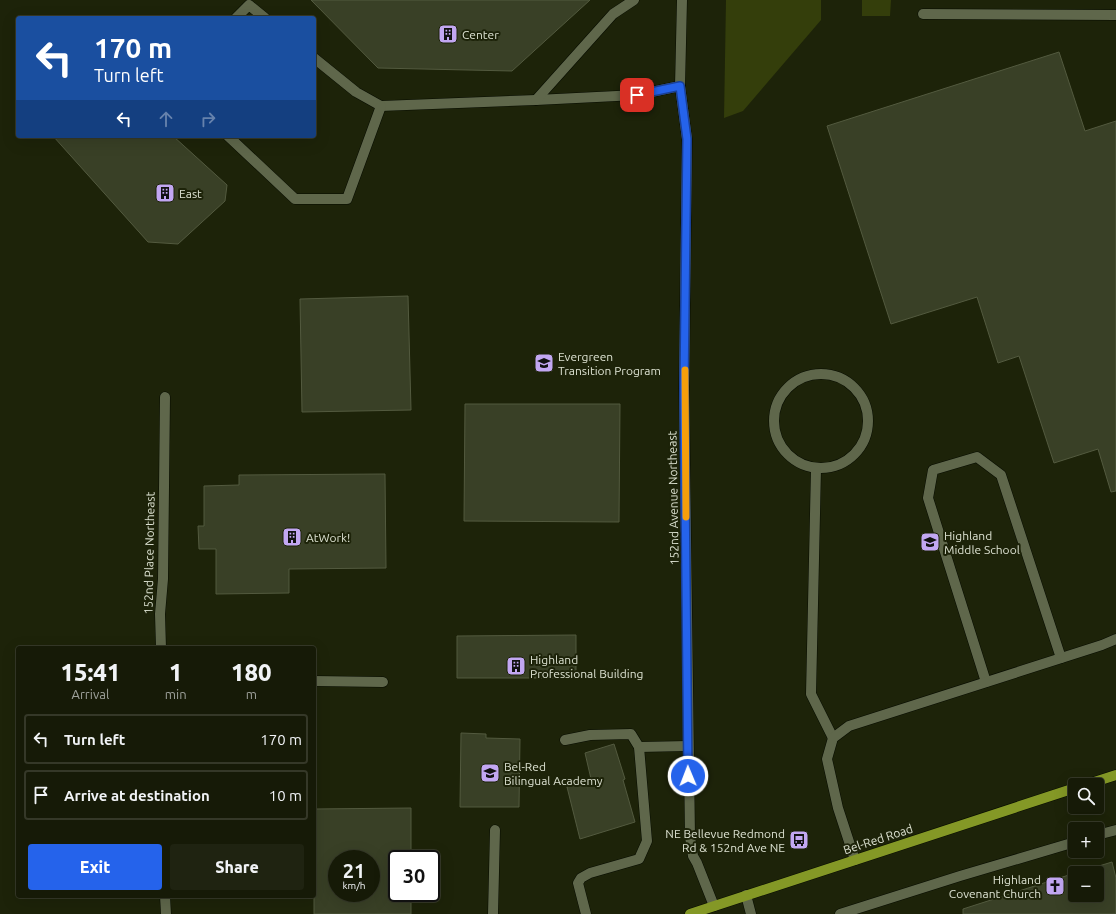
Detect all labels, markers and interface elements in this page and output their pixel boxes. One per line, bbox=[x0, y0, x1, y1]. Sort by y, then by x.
building icon: Center bbox=[437, 23, 459, 45]
place label: Center bbox=[462, 28, 499, 41]
icon: left bbox=[28, 32, 80, 84]
text: 170 m bbox=[94, 32, 172, 63]
text: Turn left bbox=[94, 65, 164, 85]
pin bbox=[620, 78, 654, 112]
icon: arrive bbox=[626, 84, 648, 106]
icon: left bbox=[113, 108, 135, 130]
icon: ahead bbox=[155, 108, 177, 130]
icon: right bbox=[197, 108, 219, 130]
building icon: East bbox=[154, 182, 176, 204]
place label: East bbox=[179, 187, 202, 200]
place label: Evergreen Transition Program bbox=[558, 350, 661, 377]
school or university icon: Evergreen Transition Program bbox=[533, 352, 555, 374]
street label: 152nd Avenue Northeast bbox=[665, 430, 681, 565]
street label: 152nd Place Northeast bbox=[141, 491, 157, 614]
building icon: AtWork! bbox=[281, 526, 303, 548]
place label: Highland Middle School bbox=[944, 529, 1020, 556]
place label: AtWork! bbox=[306, 531, 350, 544]
school or university icon: Highland Middle School bbox=[919, 531, 941, 553]
place label: Highland Professional Building bbox=[530, 653, 643, 680]
building icon: Highland Professional Building bbox=[505, 655, 527, 677]
text: 15:41 bbox=[60, 659, 120, 686]
text: 1 bbox=[169, 659, 182, 686]
text: 180 bbox=[231, 659, 272, 686]
text: Arrival bbox=[71, 687, 109, 701]
text: min bbox=[165, 687, 187, 701]
text: m bbox=[246, 687, 257, 701]
icon: left bbox=[30, 728, 52, 750]
text: Turn left bbox=[64, 731, 125, 748]
text: 170 m bbox=[260, 731, 302, 748]
position arrow bbox=[667, 755, 709, 797]
place label: Bel-Red Bilingual Academy bbox=[504, 760, 603, 787]
school or university icon: Bel-Red Bilingual Academy bbox=[479, 762, 501, 784]
map controls bbox=[1068, 778, 1104, 902]
button: search bbox=[1068, 778, 1104, 814]
icon: arrive bbox=[30, 784, 52, 806]
text: Arrive at destination bbox=[64, 787, 210, 804]
text: 10 m bbox=[269, 787, 302, 804]
street label: Bel-Red Road bbox=[842, 822, 914, 856]
button: + bbox=[1068, 822, 1104, 858]
place label: NE Bellevue Redmond Rd & 152nd Ave NE bbox=[665, 827, 785, 854]
bus stop icon: NE Bellevue Redmond Rd & 152nd Ave NE bbox=[788, 829, 810, 851]
button: Exit bbox=[28, 844, 162, 890]
button: Share bbox=[170, 844, 304, 890]
speed limit sign: 30 bbox=[388, 850, 440, 902]
text: 21 bbox=[343, 859, 365, 882]
button: − bbox=[1068, 866, 1104, 902]
place label: Highland Covenant Church bbox=[949, 873, 1041, 900]
church icon: Highland Covenant Church bbox=[1044, 875, 1066, 897]
text: km/h bbox=[342, 880, 366, 891]

